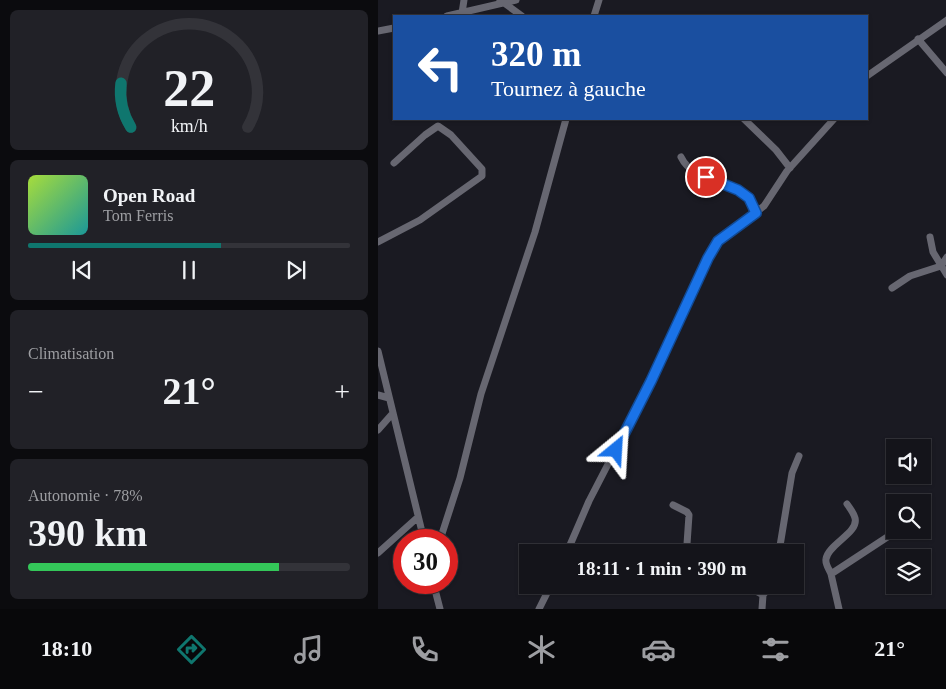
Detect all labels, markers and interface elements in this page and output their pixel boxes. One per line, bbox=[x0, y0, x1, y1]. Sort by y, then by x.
icon: left bbox=[408, 35, 473, 100]
text: 320 m bbox=[491, 35, 581, 74]
text: 22 bbox=[163, 60, 215, 117]
text: Tournez à gauche bbox=[491, 76, 646, 101]
text: km/h bbox=[171, 116, 207, 136]
pin bbox=[685, 156, 727, 198]
icon: arrive bbox=[692, 163, 720, 191]
text: Open Road bbox=[103, 185, 195, 206]
text: Tom Ferris bbox=[103, 207, 173, 224]
icon: previous bbox=[68, 256, 96, 284]
icon: pause bbox=[175, 256, 203, 284]
icon: next bbox=[282, 256, 310, 284]
text: Climatisation bbox=[28, 345, 114, 362]
text: 21° bbox=[162, 370, 216, 412]
text: − bbox=[28, 376, 44, 407]
text: + bbox=[334, 376, 350, 407]
position arrow bbox=[589, 423, 641, 475]
map controls bbox=[886, 439, 931, 594]
button: sound bbox=[886, 439, 931, 484]
text: Autonomie · 78% bbox=[28, 487, 143, 504]
button: search bbox=[886, 494, 931, 539]
text: 390 km bbox=[28, 512, 147, 554]
speed limit sign: 30 bbox=[393, 529, 458, 594]
button: layers bbox=[886, 549, 931, 594]
text: 18:11 · 1 min · 390 m bbox=[577, 558, 746, 579]
icon: directions bbox=[174, 632, 209, 667]
icon: music bbox=[291, 632, 326, 667]
icon: phone bbox=[407, 632, 442, 667]
icon: climate bbox=[524, 632, 559, 667]
icon: car bbox=[641, 632, 676, 667]
icon: filters bbox=[758, 632, 793, 667]
text: 18:10 bbox=[41, 636, 92, 661]
text: 21° bbox=[874, 636, 905, 661]

